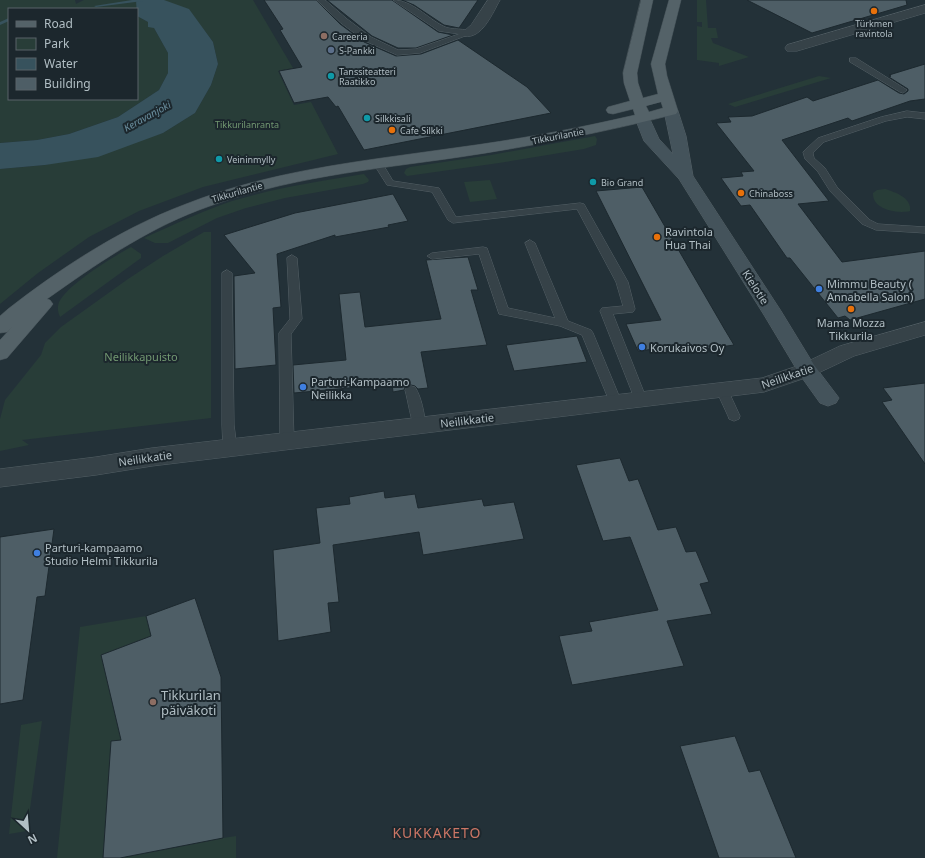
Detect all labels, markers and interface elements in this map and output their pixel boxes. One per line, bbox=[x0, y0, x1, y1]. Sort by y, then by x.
marker: Türkmen ravintola bbox=[869, 6, 879, 16]
legend bbox=[8, 8, 138, 100]
text: Road bbox=[44, 15, 73, 32]
place label: Türkmen ravintola bbox=[855, 17, 893, 40]
place label: Careeria bbox=[332, 30, 368, 43]
marker: Careeria bbox=[319, 31, 329, 41]
text: Park bbox=[44, 35, 70, 52]
place label: S-Pankki bbox=[339, 44, 375, 57]
marker: S-Pankki bbox=[326, 45, 336, 55]
text: Water bbox=[44, 55, 78, 72]
place label: Tanssiteatteri Raatikko bbox=[339, 65, 396, 88]
marker: Tanssiteatteri Raatikko bbox=[326, 71, 336, 81]
text: Building bbox=[44, 75, 91, 92]
water label: Keravanjoki bbox=[121, 97, 173, 135]
place label: Silkkisali bbox=[375, 112, 411, 125]
marker: Silkkisali bbox=[362, 113, 372, 123]
park label: Tikkurilanranta bbox=[215, 118, 279, 131]
place label: Cafe Silkki bbox=[400, 124, 443, 137]
marker: Cafe Silkki bbox=[387, 125, 397, 135]
street label: Tikkurilantie bbox=[531, 125, 585, 147]
place label: Veininmylly bbox=[227, 153, 276, 166]
marker: Veininmylly bbox=[214, 154, 224, 164]
place label: Bio Grand bbox=[601, 176, 643, 189]
marker: Bio Grand bbox=[588, 177, 598, 187]
street label: Tikkurilantie bbox=[210, 179, 264, 205]
place label: Chinaboss bbox=[749, 187, 793, 200]
marker: Chinaboss bbox=[736, 188, 746, 198]
place label: Ravintola Hua Thai bbox=[665, 224, 713, 252]
marker: Ravintola Hua Thai bbox=[652, 232, 662, 242]
street label: Kielotie bbox=[739, 267, 773, 307]
place label: Mimmu Beauty ( Annabella Salon) bbox=[827, 276, 913, 304]
marker: Mimmu Beauty ( Annabella Salon) bbox=[814, 284, 824, 294]
marker: Mama Mozza Tikkurila bbox=[846, 304, 856, 314]
place label: Mama Mozza Tikkurila bbox=[817, 315, 885, 343]
place label: Korukaivos Oy bbox=[650, 340, 725, 355]
marker: Korukaivos Oy bbox=[637, 342, 647, 352]
park label: Neilikkapuisto bbox=[104, 349, 178, 364]
street label: Neilikkatie bbox=[759, 360, 815, 392]
place label: Parturi-Kampaamo Neilikka bbox=[311, 374, 410, 402]
marker: Parturi-Kampaamo Neilikka bbox=[298, 382, 308, 392]
street label: Neilikkatie bbox=[439, 409, 495, 431]
street label: Neilikkatie bbox=[117, 447, 173, 469]
place label: Parturi-kampaamo Studio Helmi Tikkurila bbox=[45, 540, 158, 568]
marker: Parturi-kampaamo Studio Helmi Tikkurila bbox=[32, 548, 42, 558]
place label: Tikkurilan päiväkoti bbox=[161, 686, 221, 719]
marker: Tikkurilan päiväkoti bbox=[148, 697, 158, 707]
north arrow bbox=[8, 810, 48, 850]
district label: KUKKAKETO bbox=[392, 823, 482, 842]
text: N bbox=[25, 831, 40, 848]

